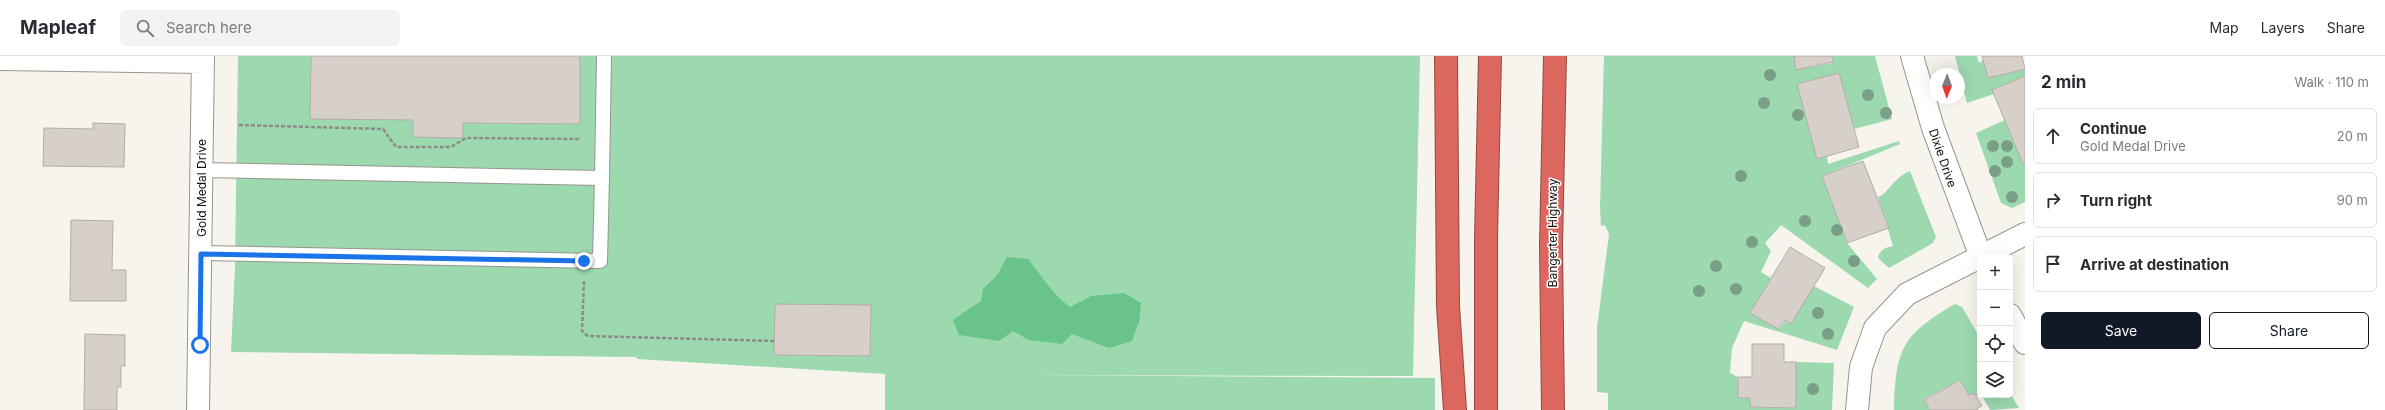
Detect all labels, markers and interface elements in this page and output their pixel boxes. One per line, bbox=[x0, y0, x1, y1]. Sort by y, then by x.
search box bbox=[120, 10, 400, 46]
text: Mapleaf bbox=[20, 16, 96, 39]
icon: search bbox=[134, 17, 156, 39]
text: Search here bbox=[166, 18, 252, 37]
text: Map bbox=[2210, 19, 2239, 36]
text: Layers bbox=[2261, 19, 2305, 36]
text: Share bbox=[2327, 19, 2365, 36]
north arrow bbox=[1929, 68, 1965, 104]
text: 2 min bbox=[2041, 72, 2086, 92]
text: Walk · 110 m bbox=[2294, 74, 2369, 90]
text: Continue bbox=[2080, 119, 2147, 138]
icon: ahead bbox=[2042, 125, 2064, 147]
street label: Dixie Drive bbox=[1926, 127, 1960, 189]
text: 20 m bbox=[2337, 128, 2368, 144]
text: Gold Medal Drive bbox=[2080, 138, 2186, 154]
street label: Gold Medal Drive bbox=[194, 139, 209, 237]
street label: Bangerter Highway bbox=[1545, 178, 1560, 287]
icon: right bbox=[2042, 189, 2064, 211]
text: Turn right bbox=[2080, 191, 2152, 210]
text: 90 m bbox=[2337, 192, 2368, 208]
route end bbox=[575, 252, 593, 270]
icon: arrive bbox=[2042, 253, 2064, 275]
map controls bbox=[1977, 254, 2013, 398]
button: + bbox=[1977, 254, 2013, 290]
text: Arrive at destination bbox=[2080, 255, 2229, 274]
button: − bbox=[1977, 290, 2013, 326]
button: Save bbox=[2041, 312, 2201, 349]
button: Share bbox=[2209, 312, 2369, 349]
button: locate bbox=[1977, 326, 2013, 362]
route start bbox=[191, 336, 209, 354]
button: layers bbox=[1977, 362, 2013, 398]

